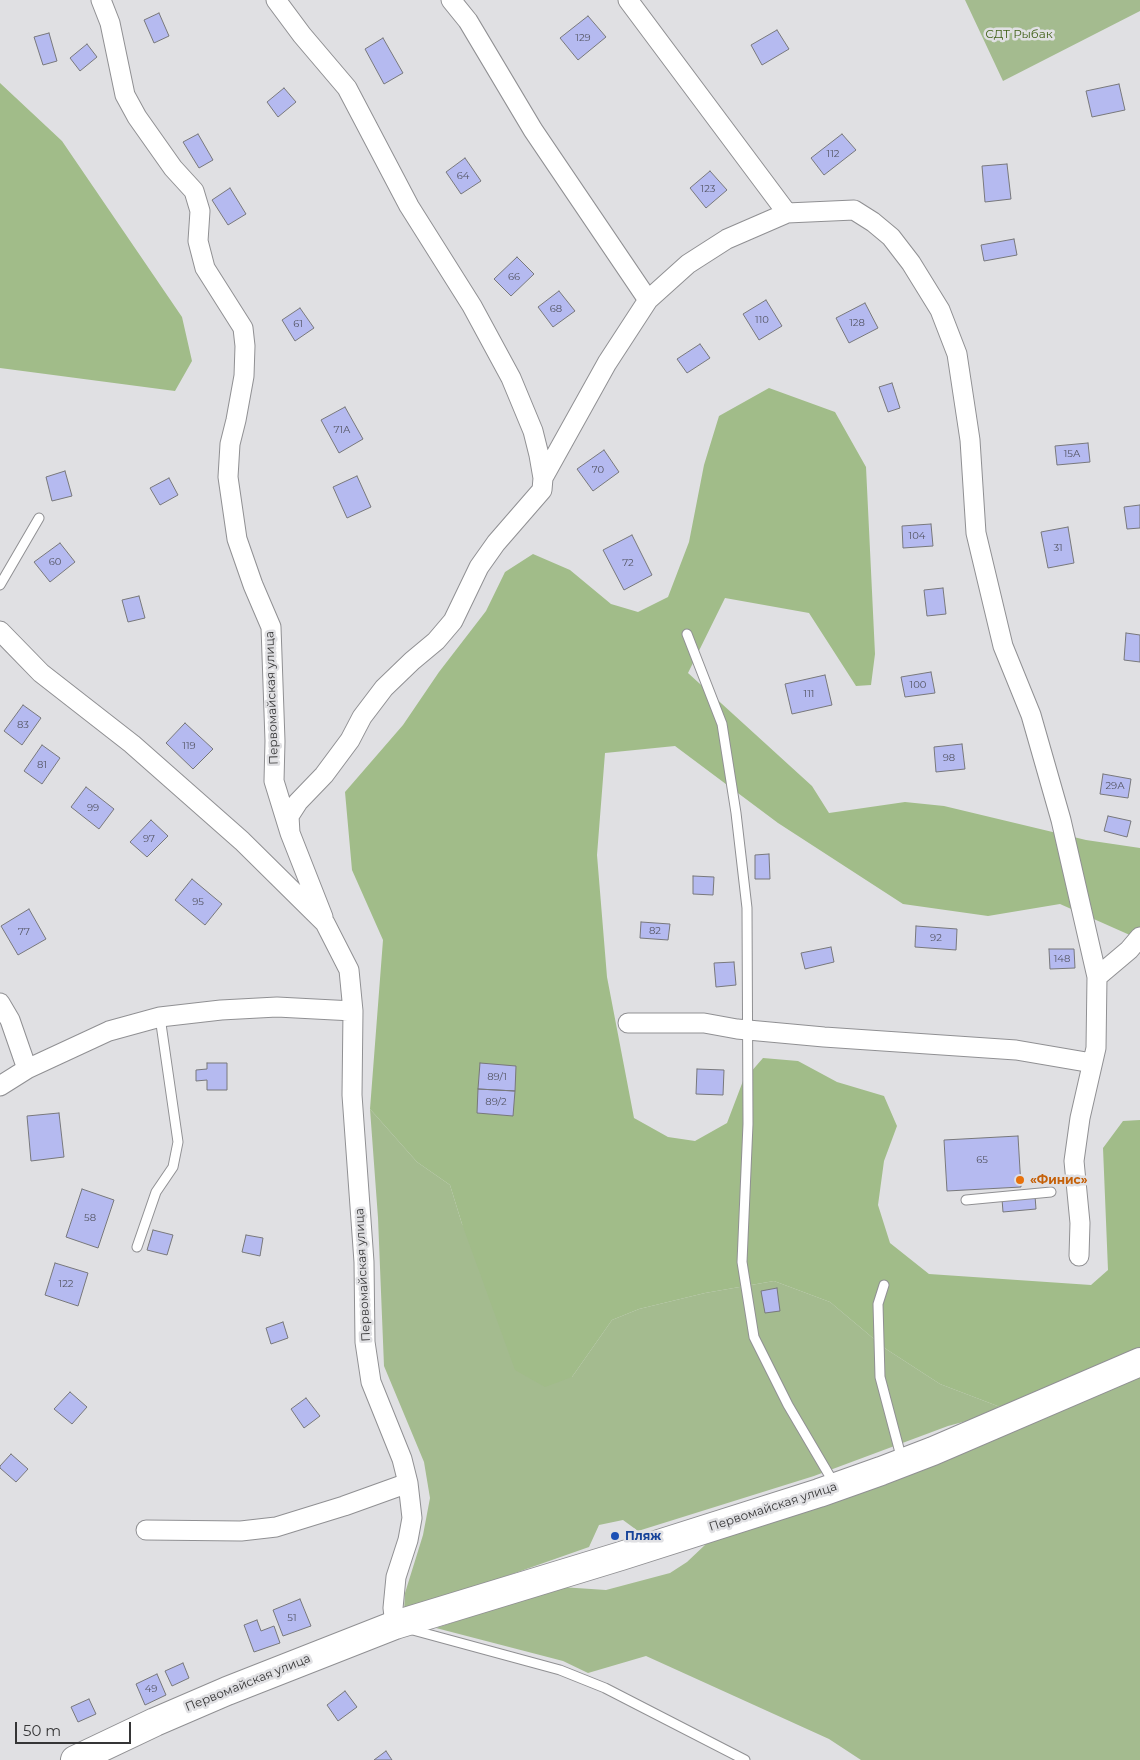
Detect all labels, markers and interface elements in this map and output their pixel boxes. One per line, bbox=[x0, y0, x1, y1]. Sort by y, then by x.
park label: СДТ Рыбак bbox=[985, 27, 1053, 41]
house number: 129 bbox=[575, 32, 591, 44]
house number: 112 bbox=[827, 148, 839, 160]
house number: 64 bbox=[457, 170, 469, 182]
house number: 123 bbox=[701, 183, 715, 195]
house number: 66 bbox=[508, 271, 520, 283]
house number: 68 bbox=[550, 303, 562, 315]
house number: 110 bbox=[755, 314, 769, 326]
house number: 128 bbox=[849, 317, 865, 329]
house number: 61 bbox=[293, 318, 303, 330]
house number: 71А bbox=[333, 424, 351, 436]
house number: 15А bbox=[1064, 448, 1080, 460]
house number: 70 bbox=[592, 464, 604, 476]
house number: 104 bbox=[909, 530, 925, 542]
house number: 31 bbox=[1053, 542, 1063, 554]
house number: 60 bbox=[49, 556, 61, 568]
house number: 72 bbox=[622, 557, 634, 569]
street label: Первомайская улица bbox=[262, 631, 282, 765]
house number: 100 bbox=[910, 679, 926, 691]
house number: 111 bbox=[804, 688, 814, 700]
house number: 83 bbox=[17, 719, 29, 731]
house number: 119 bbox=[182, 740, 196, 752]
house number: 98 bbox=[943, 752, 955, 764]
house number: 81 bbox=[37, 759, 47, 771]
house number: 29А bbox=[1105, 780, 1125, 792]
house number: 99 bbox=[87, 802, 99, 814]
house number: 97 bbox=[143, 833, 155, 845]
house number: 95 bbox=[192, 896, 204, 908]
house number: 82 bbox=[649, 925, 661, 937]
house number: 77 bbox=[18, 926, 30, 938]
house number: 92 bbox=[930, 932, 942, 944]
house number: 148 bbox=[1054, 953, 1070, 965]
house number: 89/1 bbox=[487, 1071, 507, 1083]
house number: 89/2 bbox=[485, 1096, 507, 1108]
house number: 65 bbox=[976, 1154, 988, 1166]
place label: «Финис» bbox=[1030, 1173, 1088, 1187]
marker: «Финис» bbox=[1014, 1174, 1026, 1186]
street label: Первомайская улица bbox=[352, 1208, 374, 1342]
house number: 58 bbox=[84, 1212, 96, 1224]
house number: 122 bbox=[59, 1278, 73, 1290]
street label: Первомайская улица bbox=[707, 1479, 839, 1535]
place label: Пляж bbox=[625, 1529, 661, 1543]
marker: Пляж bbox=[609, 1530, 621, 1542]
house number: 51 bbox=[287, 1612, 297, 1624]
street label: Первомайская улица bbox=[183, 1651, 313, 1715]
house number: 49 bbox=[145, 1683, 157, 1695]
scale bar bbox=[18, 1712, 134, 1744]
text: 50 m bbox=[23, 1721, 61, 1740]

